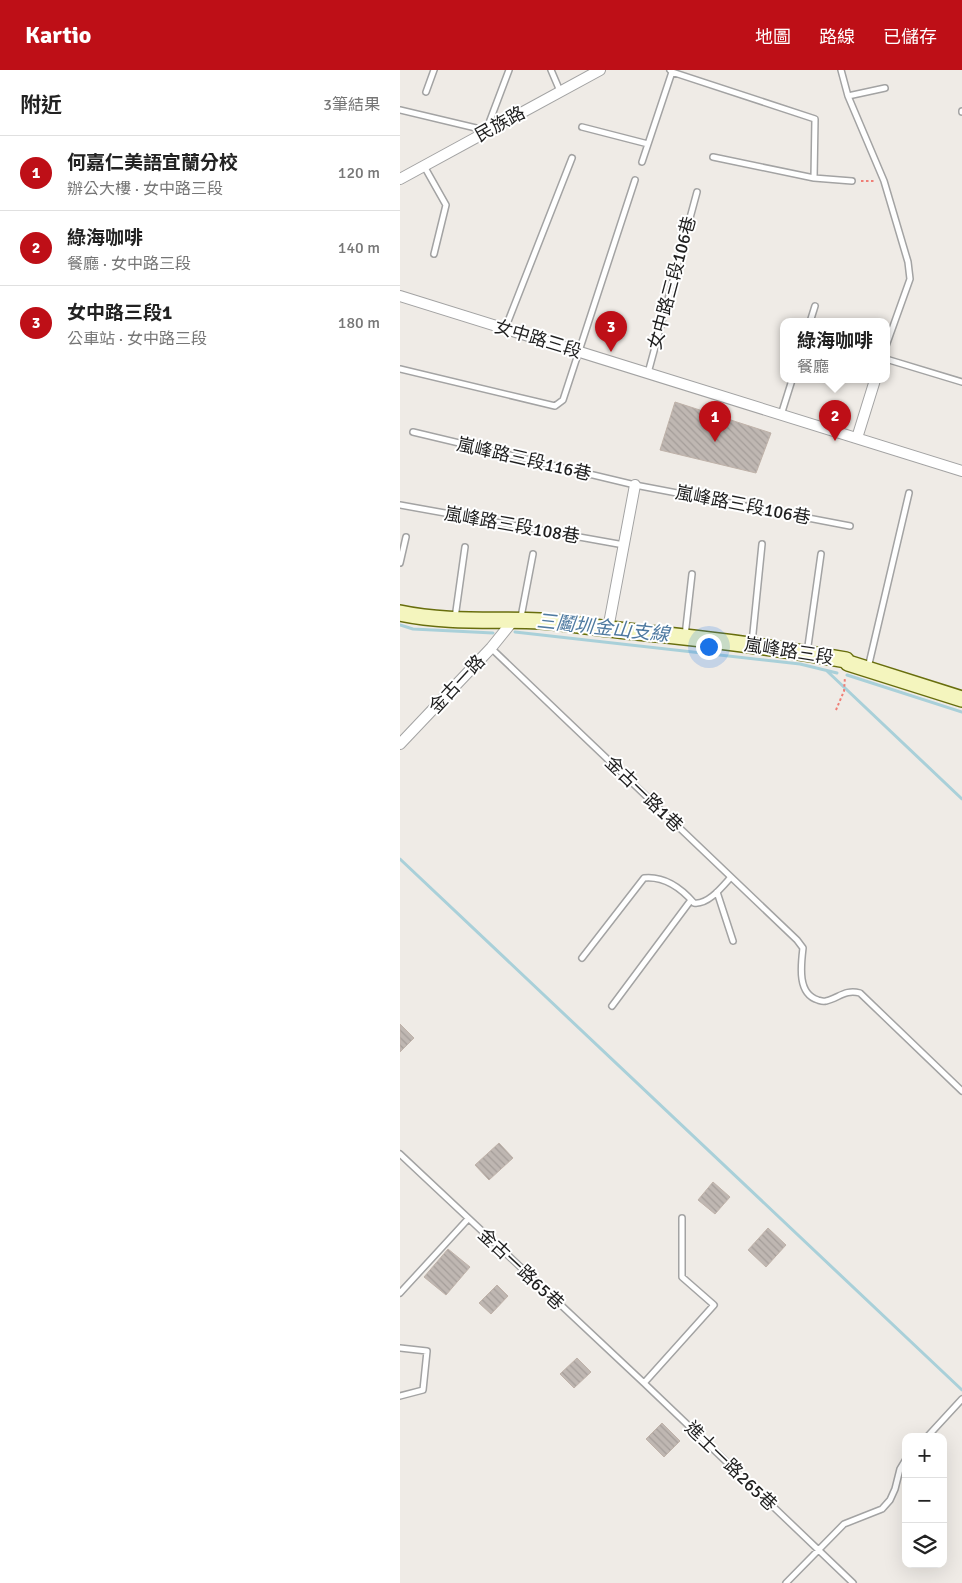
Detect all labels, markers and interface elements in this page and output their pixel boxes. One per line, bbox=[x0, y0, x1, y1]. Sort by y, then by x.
text: Kartio bbox=[25, 20, 91, 50]
text: 地圖 bbox=[755, 26, 791, 48]
text: 路線 bbox=[819, 26, 855, 48]
text: 已儲存 bbox=[883, 26, 937, 48]
text: 附近 bbox=[20, 92, 62, 118]
text: 3筆結果 bbox=[323, 95, 380, 115]
street label: 民族路 bbox=[471, 101, 529, 147]
text: 何嘉仁美語宜蘭分校 bbox=[67, 151, 238, 175]
text: 1 bbox=[32, 163, 40, 183]
text: 120 m bbox=[338, 163, 380, 183]
text: 辦公大樓 · 女中路三段 bbox=[67, 179, 223, 199]
street label: 女中路三段106巷 bbox=[644, 214, 700, 352]
text: 綠海咖啡 bbox=[67, 226, 143, 250]
text: 2 bbox=[32, 238, 40, 258]
text: 140 m bbox=[338, 238, 380, 258]
text: 餐廳 · 女中路三段 bbox=[67, 254, 191, 274]
text: 女中路三段1 bbox=[67, 301, 172, 325]
pin: 3 bbox=[595, 311, 627, 352]
text: 3 bbox=[32, 313, 40, 333]
text: 180 m bbox=[338, 313, 380, 333]
street label: 女中路三段 bbox=[492, 315, 584, 363]
popup bbox=[780, 318, 890, 383]
text: 公車站 · 女中路三段 bbox=[67, 329, 207, 349]
text: 綠海咖啡 bbox=[797, 329, 873, 353]
text: 餐廳 bbox=[797, 357, 829, 377]
pin: 2 bbox=[819, 400, 851, 441]
pin: 1 bbox=[699, 401, 731, 442]
street label: 嵐峰路三段116巷 bbox=[455, 433, 593, 485]
street label: 嵐峰路三段106巷 bbox=[674, 481, 812, 529]
street label: 嵐峰路三段108巷 bbox=[443, 502, 581, 548]
water label: 三鬮圳金山支線 bbox=[536, 609, 672, 647]
street label: 嵐峰路三段 bbox=[743, 633, 835, 669]
your location bbox=[696, 634, 722, 660]
street label: 金古一路 bbox=[424, 650, 490, 718]
street label: 金古一路1巷 bbox=[600, 751, 688, 837]
street label: 金古一路65巷 bbox=[473, 1224, 569, 1314]
street label: 進士一路265巷 bbox=[680, 1417, 782, 1515]
map controls bbox=[902, 1433, 947, 1568]
button: + bbox=[902, 1433, 947, 1478]
button: − bbox=[902, 1478, 947, 1523]
button: layers bbox=[902, 1523, 947, 1568]

